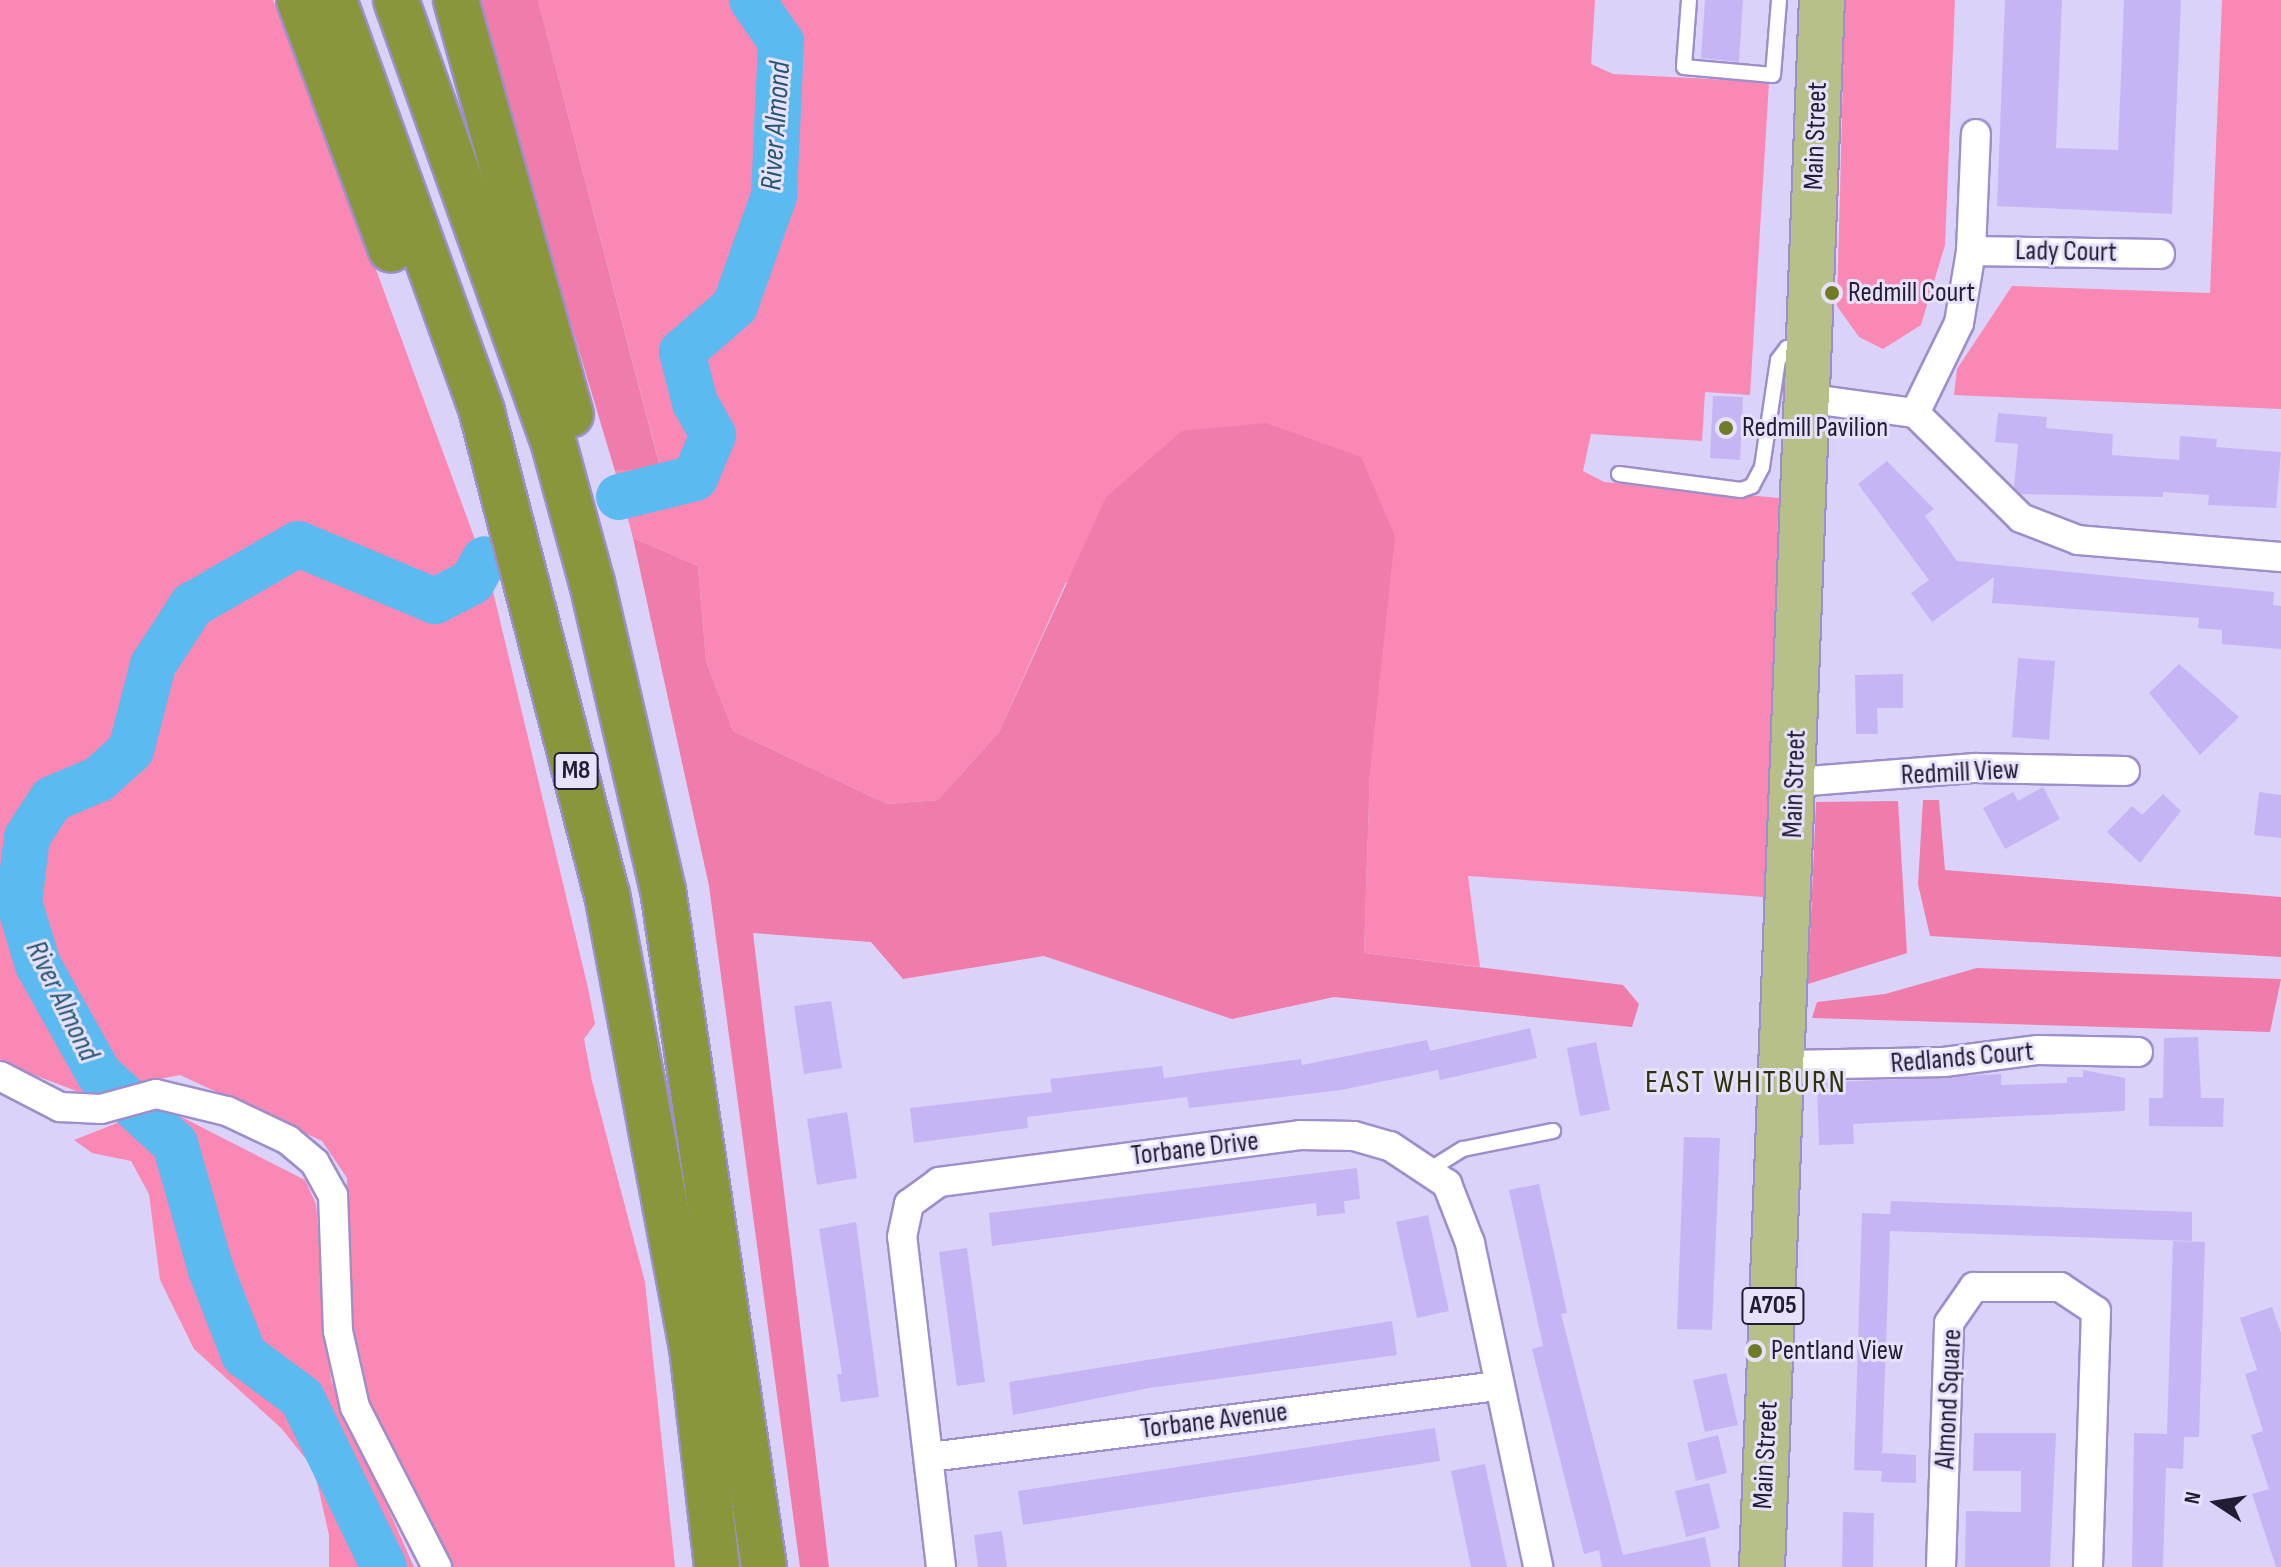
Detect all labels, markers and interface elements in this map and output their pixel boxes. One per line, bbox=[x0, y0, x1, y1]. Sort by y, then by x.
water label: River Almond bbox=[754, 60, 798, 192]
street label: Main Street bbox=[1797, 81, 1835, 191]
street label: Lady Court bbox=[2015, 234, 2117, 270]
place label: Redmill Court bbox=[1848, 276, 1975, 310]
marker: Redmill Court bbox=[1823, 284, 1841, 302]
place label: Redmill Pavilion bbox=[1742, 411, 1888, 445]
marker: Redmill Pavilion bbox=[1717, 419, 1735, 437]
street label: Main Street bbox=[1776, 729, 1814, 839]
road number: M8 bbox=[552, 749, 600, 793]
street label: Redmill View bbox=[1900, 753, 2020, 793]
water label: River Almond bbox=[17, 935, 107, 1067]
street label: Redlands Court bbox=[1889, 1035, 2035, 1081]
district label: EAST WHITBURN bbox=[1645, 1064, 1847, 1102]
street label: Torbane Drive bbox=[1129, 1125, 1261, 1173]
road number: A705 bbox=[1741, 1284, 1805, 1328]
street label: Almond Square bbox=[1929, 1328, 1969, 1470]
place label: Pentland View bbox=[1771, 1334, 1904, 1368]
marker: Pentland View bbox=[1746, 1342, 1764, 1360]
street label: Torbane Avenue bbox=[1139, 1395, 1289, 1447]
street label: Main Street bbox=[1746, 1400, 1786, 1510]
north arrow bbox=[2177, 1463, 2257, 1543]
text: N bbox=[2179, 1489, 2207, 1506]

